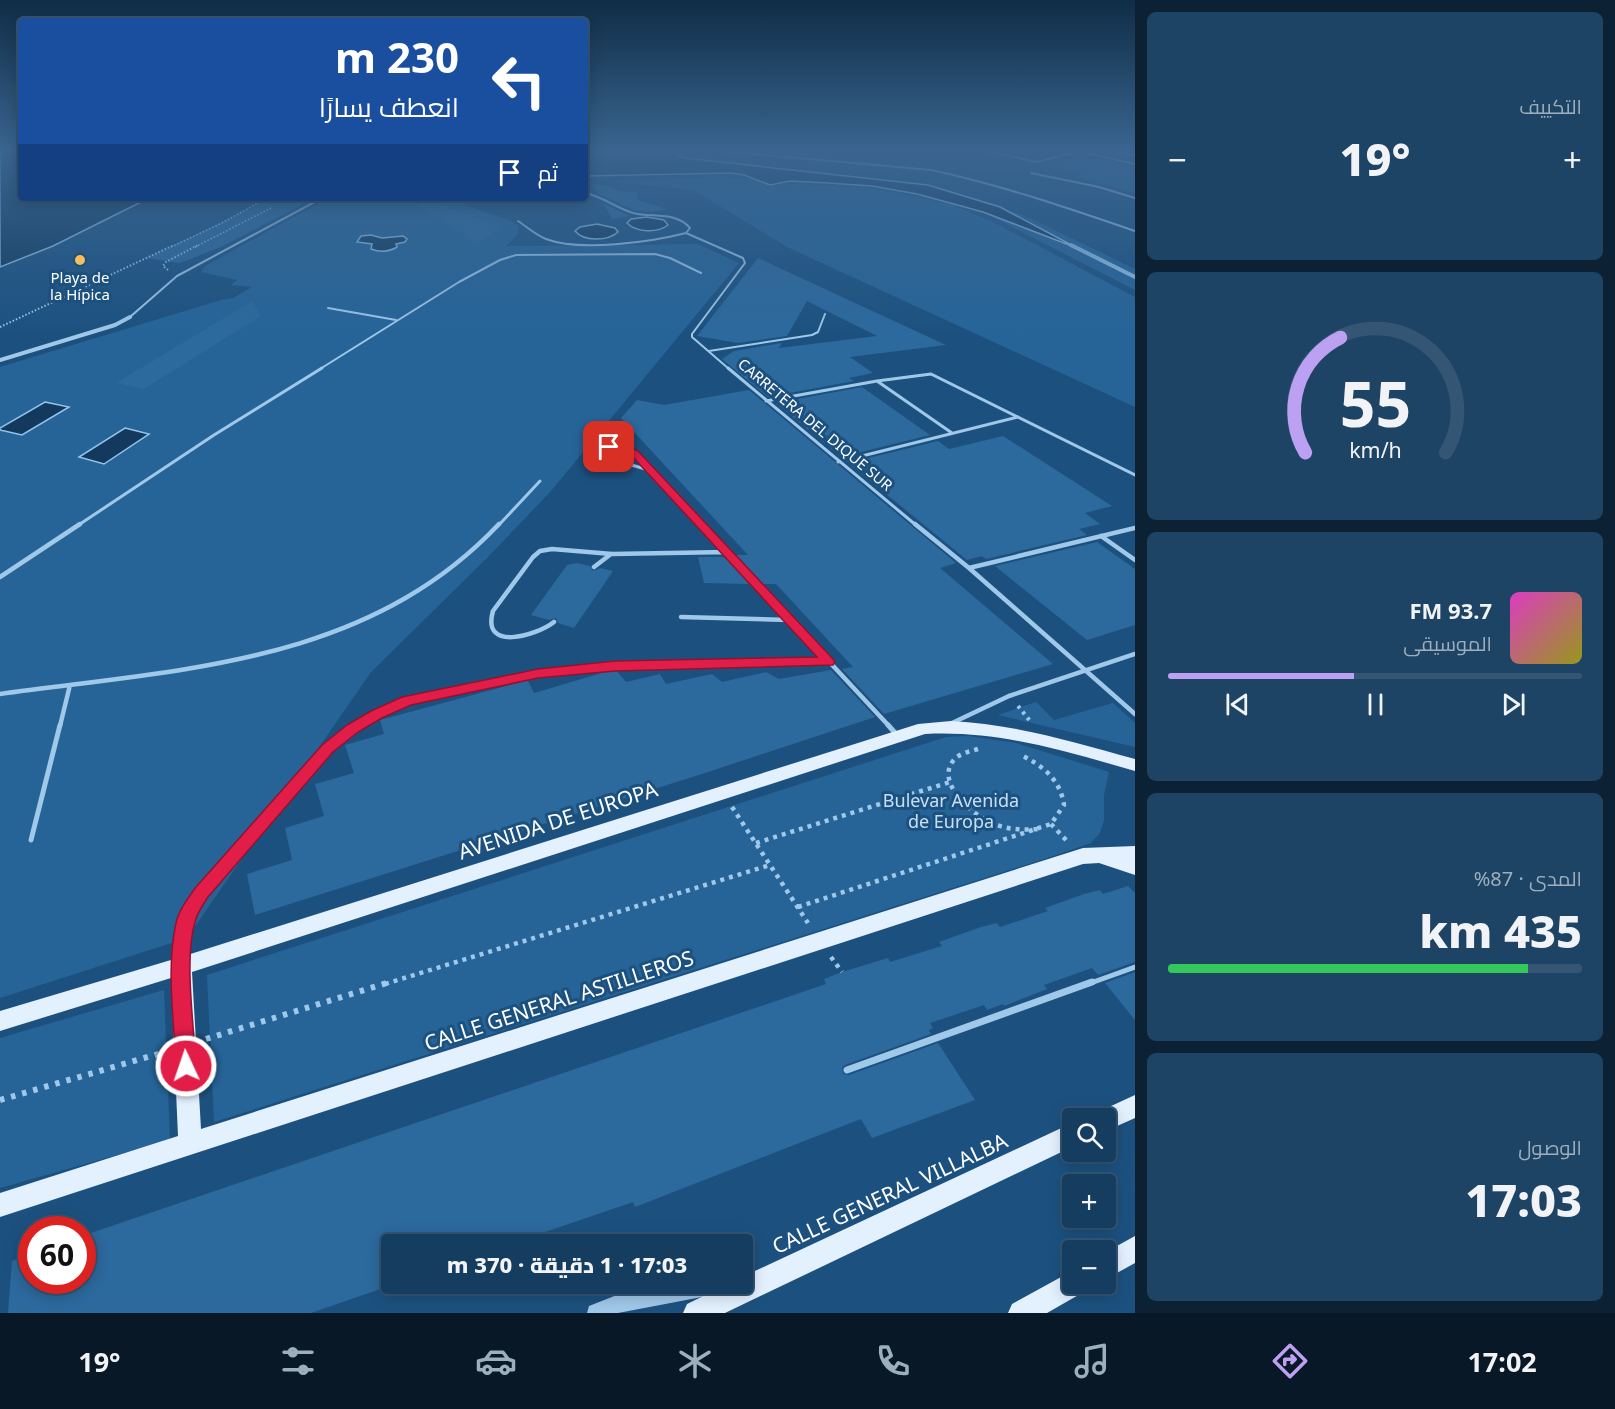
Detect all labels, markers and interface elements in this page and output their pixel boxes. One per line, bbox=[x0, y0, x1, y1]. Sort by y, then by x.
text: 230 m bbox=[335, 28, 459, 85]
icon: left bbox=[480, 42, 558, 120]
text: انعطف يسارًا bbox=[319, 88, 459, 125]
text: التكييف bbox=[1519, 93, 1582, 120]
text: 19° bbox=[1339, 128, 1411, 189]
text: − bbox=[1168, 137, 1187, 182]
text: + bbox=[1563, 137, 1582, 182]
icon: arrive bbox=[493, 156, 526, 189]
text: ثم bbox=[538, 157, 558, 187]
marker: Playa de la Hípica bbox=[73, 253, 87, 267]
place label: Playa de la Hípica bbox=[50, 267, 110, 304]
street label: CARRETERA DEL DIQUE SUR bbox=[734, 354, 898, 495]
text: 55 bbox=[1339, 360, 1411, 445]
pin bbox=[583, 421, 634, 472]
icon: arrive bbox=[592, 430, 625, 463]
text: km/h bbox=[1349, 436, 1401, 465]
text: 93.7 FM bbox=[1410, 595, 1492, 625]
text: الموسيقى bbox=[1403, 630, 1492, 657]
icon: previous bbox=[1221, 688, 1254, 721]
icon: pause bbox=[1359, 688, 1392, 721]
icon: next bbox=[1497, 688, 1530, 721]
street label: AVENIDA DE EUROPA bbox=[455, 774, 661, 865]
park label: Bulevar Avenida de Europa bbox=[883, 788, 1019, 833]
text: المدى · 87% bbox=[1474, 865, 1582, 892]
text: 435 km bbox=[1419, 900, 1582, 961]
street label: CALLE GENERAL ASTILLEROS bbox=[420, 943, 697, 1057]
position arrow bbox=[154, 1034, 218, 1098]
map controls bbox=[1062, 1108, 1116, 1294]
button: search bbox=[1062, 1108, 1116, 1162]
street label: CALLE GENERAL VILLALBA bbox=[767, 1126, 1012, 1260]
text: الوصول bbox=[1518, 1134, 1582, 1161]
text: 17:03 bbox=[1465, 1169, 1582, 1230]
button: + bbox=[1062, 1174, 1116, 1228]
speed limit sign: 60 bbox=[18, 1216, 96, 1294]
button: − bbox=[1062, 1240, 1116, 1294]
text: 17:03 · 1 دقيقة · 370 m bbox=[447, 1249, 687, 1279]
icon: filters bbox=[277, 1340, 319, 1382]
icon: car bbox=[475, 1340, 517, 1382]
icon: climate bbox=[674, 1340, 716, 1382]
icon: phone bbox=[872, 1340, 914, 1382]
icon: music bbox=[1071, 1340, 1113, 1382]
icon: directions bbox=[1269, 1340, 1311, 1382]
text: 19° bbox=[78, 1343, 121, 1380]
text: 17:02 bbox=[1467, 1343, 1537, 1380]

